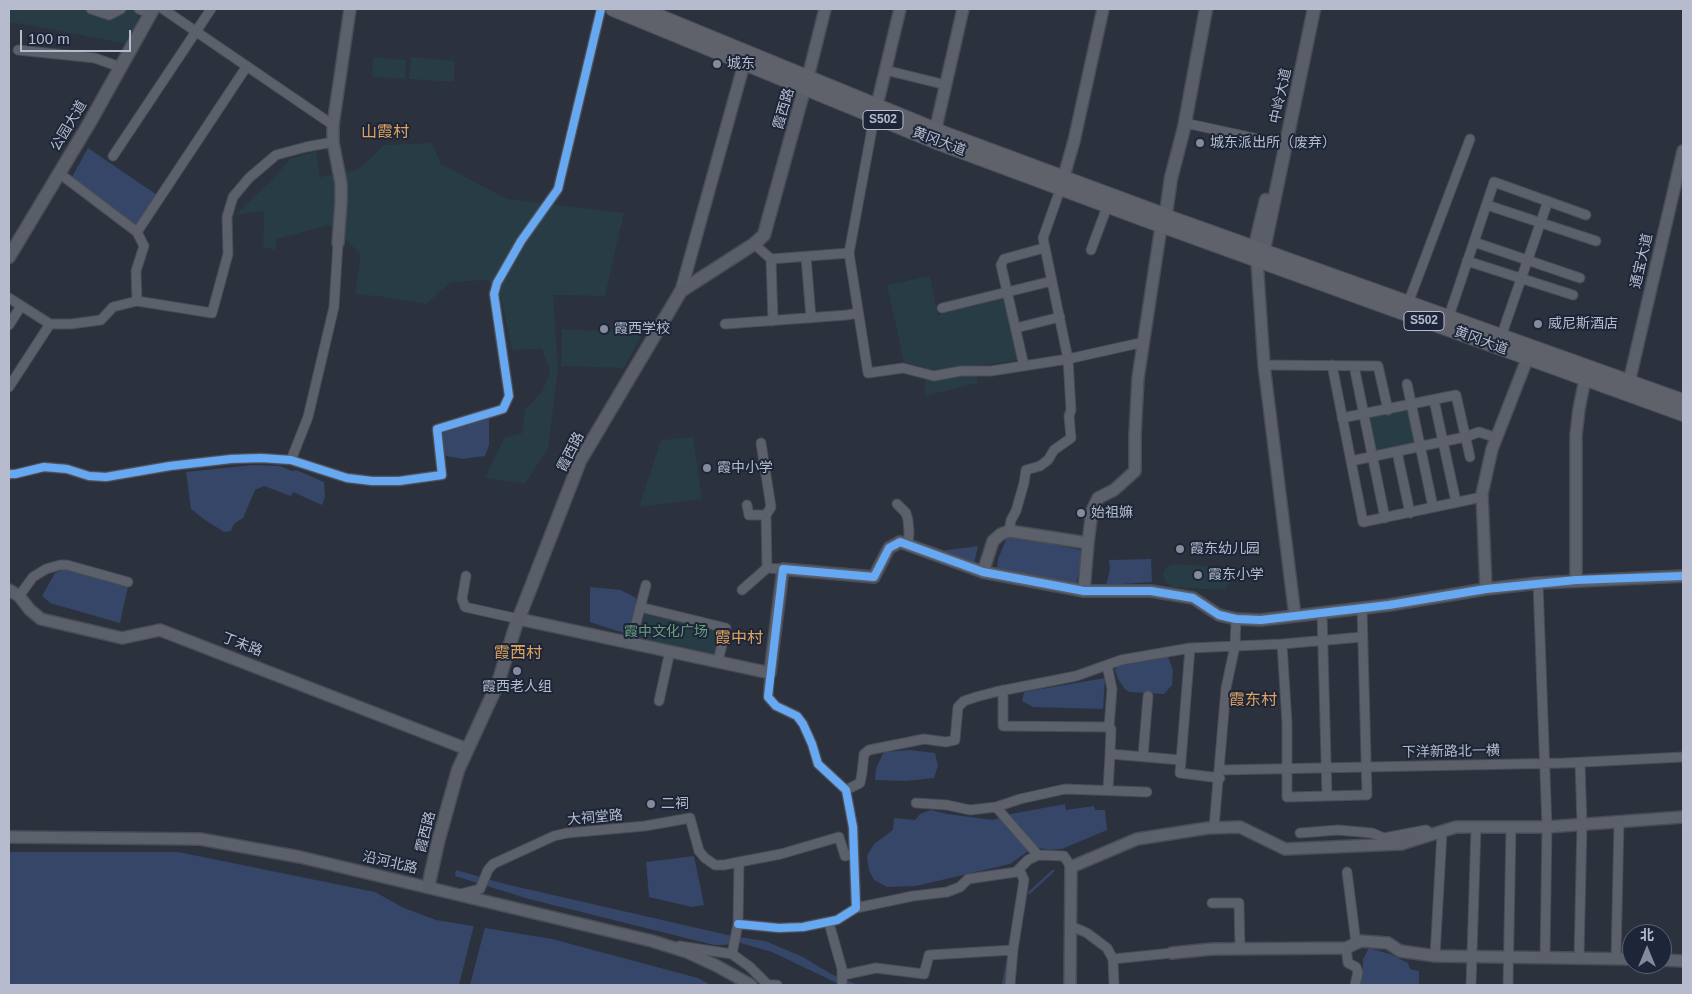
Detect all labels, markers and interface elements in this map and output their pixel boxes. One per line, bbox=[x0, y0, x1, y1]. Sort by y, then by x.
scale bar bbox=[22, 20, 134, 52]
text: 100 m bbox=[28, 30, 70, 47]
place label: 城东 bbox=[727, 56, 755, 72]
marker: 城东 bbox=[711, 58, 723, 70]
street label: 中岭大道 bbox=[1267, 67, 1295, 125]
street label: 霞西路 bbox=[770, 86, 798, 132]
street label: 公园大道 bbox=[47, 98, 91, 154]
road number: S502 bbox=[863, 110, 903, 130]
district label: 山霞村 bbox=[361, 123, 409, 143]
street label: 黄冈大道 bbox=[910, 124, 968, 160]
place label: 城东派出所（废弃） bbox=[1210, 135, 1336, 151]
marker: 城东派出所（废弃） bbox=[1194, 137, 1206, 149]
street label: 通宝大道 bbox=[1628, 232, 1656, 290]
road number: S502 bbox=[1404, 312, 1444, 331]
place label: 威尼斯酒店 bbox=[1548, 316, 1618, 332]
marker: 威尼斯酒店 bbox=[1532, 318, 1544, 330]
place label: 霞西学校 bbox=[614, 321, 670, 337]
marker: 霞西学校 bbox=[598, 323, 610, 335]
street label: 黄冈大道 bbox=[1452, 324, 1510, 358]
street label: 霞西路 bbox=[554, 429, 588, 475]
place label: 霞中小学 bbox=[717, 460, 773, 476]
marker: 霞中小学 bbox=[701, 462, 713, 474]
place label: 始祖嫲 bbox=[1091, 505, 1133, 521]
marker: 始祖嫲 bbox=[1075, 507, 1087, 519]
place label: 霞东幼儿园 bbox=[1190, 541, 1260, 557]
marker: 霞东幼儿园 bbox=[1174, 543, 1186, 555]
place label: 霞东小学 bbox=[1208, 567, 1264, 583]
marker: 霞东小学 bbox=[1192, 569, 1204, 581]
park label: 霞中文化广场 bbox=[624, 624, 708, 640]
district label: 霞中村 bbox=[715, 629, 763, 649]
street label: 丁未路 bbox=[219, 630, 265, 660]
district label: 霞西村 bbox=[494, 644, 542, 664]
marker: 霞西老人组 bbox=[511, 665, 523, 677]
place label: 霞西老人组 bbox=[482, 679, 552, 695]
district label: 霞东村 bbox=[1229, 691, 1277, 711]
street label: 下洋新路北一横 bbox=[1402, 743, 1500, 761]
place label: 二祠 bbox=[661, 796, 689, 812]
marker: 二祠 bbox=[645, 798, 657, 810]
street label: 大祠堂路 bbox=[566, 807, 624, 829]
street label: 霞西路 bbox=[413, 810, 439, 854]
street label: 沿河北路 bbox=[361, 849, 419, 877]
north arrow bbox=[1622, 924, 1672, 974]
text: 北 bbox=[1640, 927, 1654, 943]

